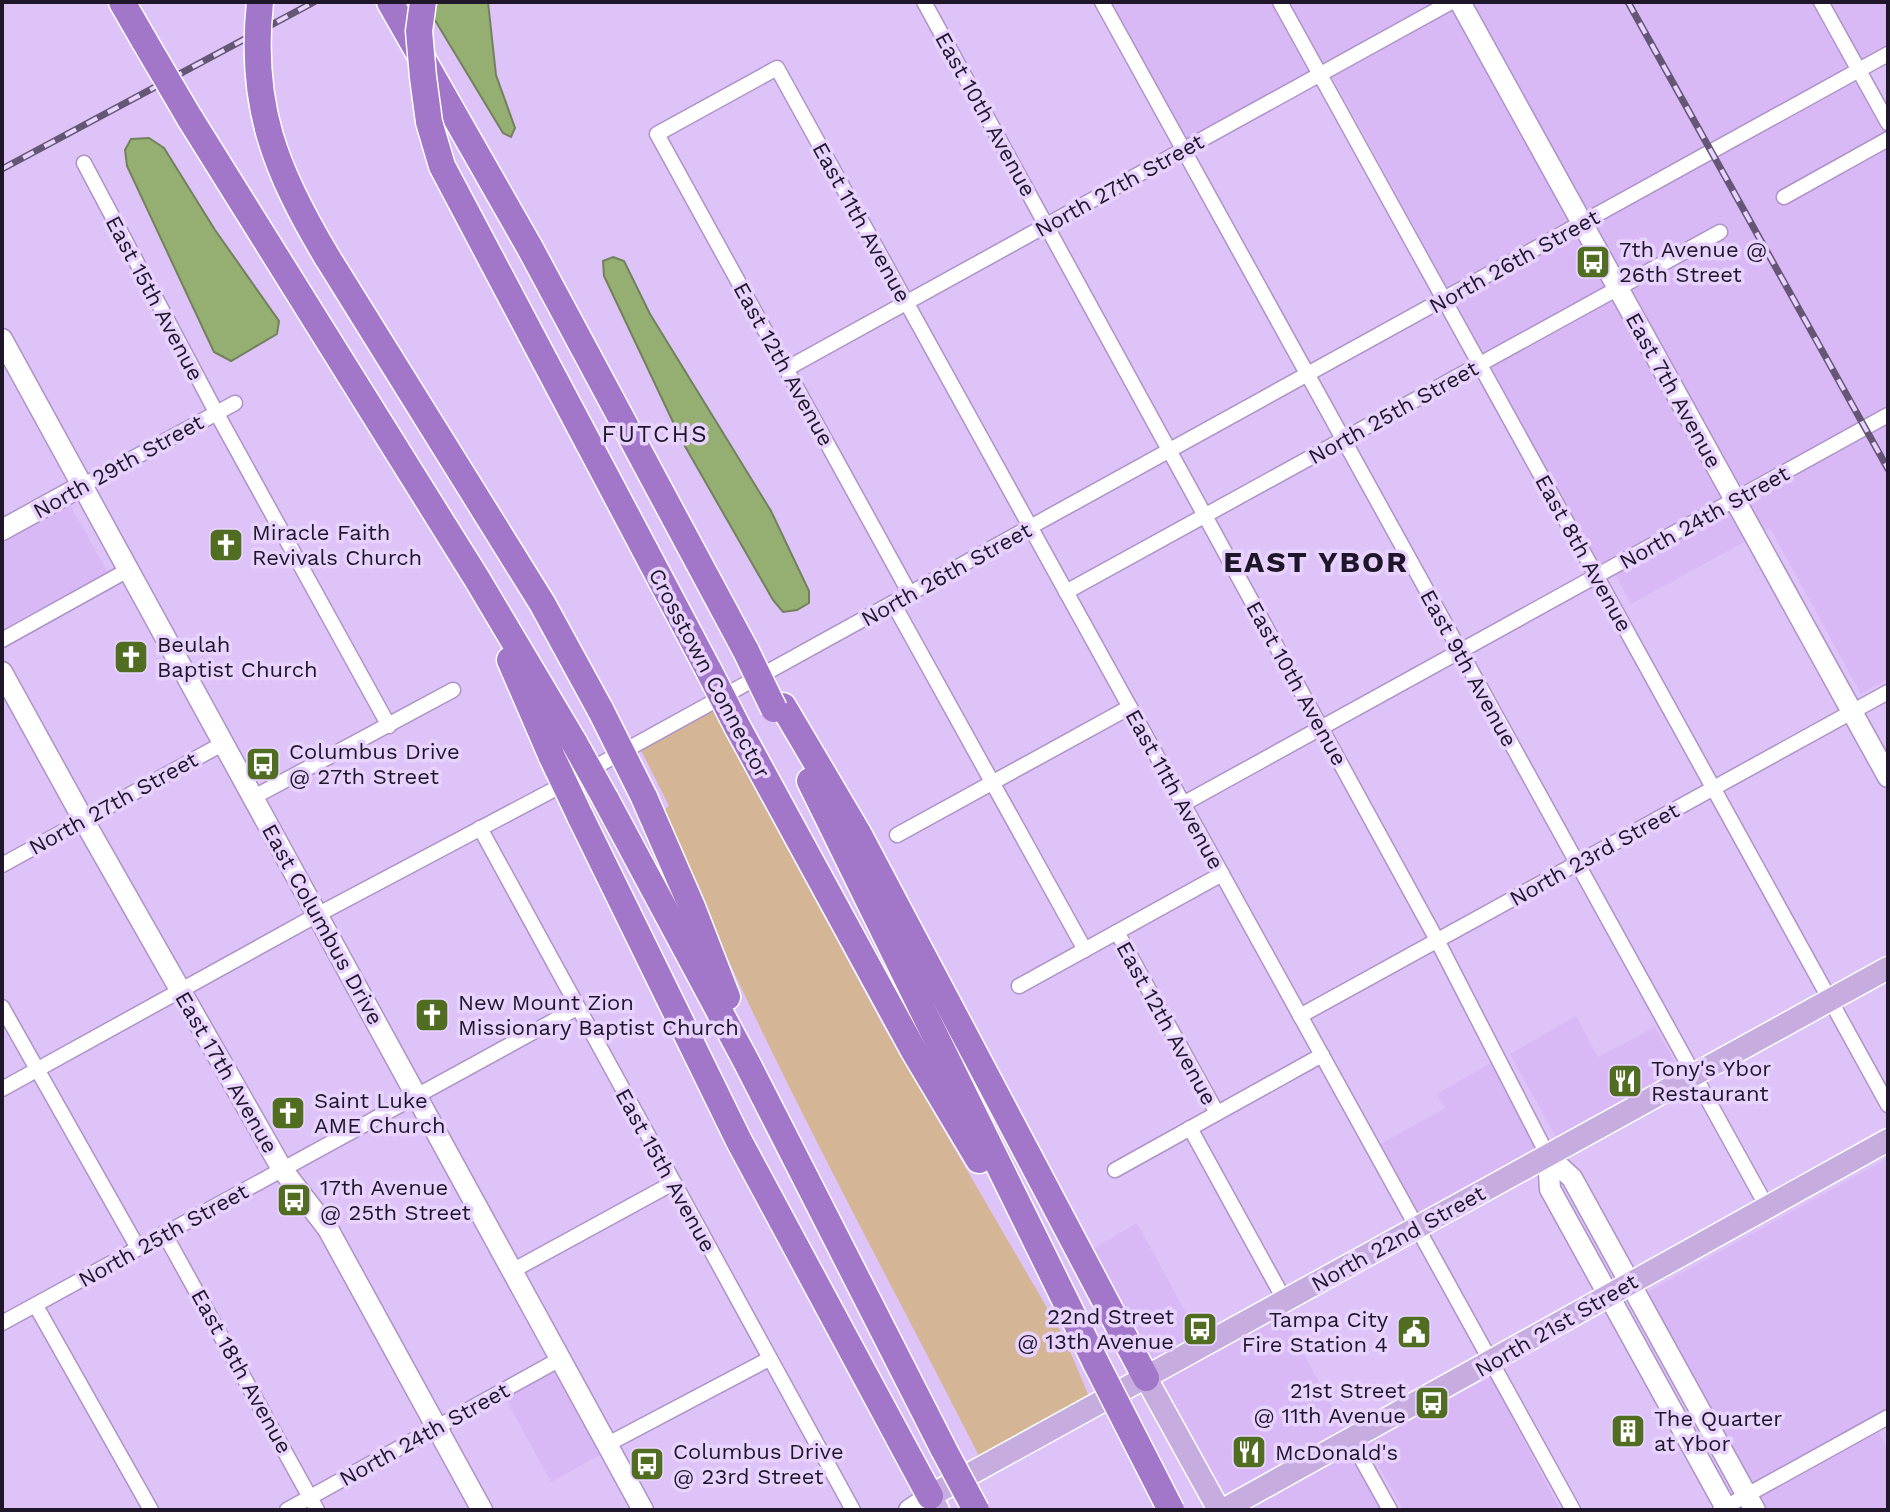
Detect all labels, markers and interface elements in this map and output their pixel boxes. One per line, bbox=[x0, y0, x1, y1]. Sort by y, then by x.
street label: East 10th Avenue bbox=[930, 28, 1041, 201]
street label: North 27th Street bbox=[1030, 129, 1208, 242]
street label: East 11th Avenue bbox=[807, 138, 916, 306]
street label: North 26th Street bbox=[1425, 204, 1604, 319]
street label: East 15th Avenue bbox=[101, 212, 209, 385]
place label: 7th Avenue @ 26th Street bbox=[1619, 237, 1767, 287]
bus stop icon: 7th Avenue @ 26th Street bbox=[1574, 243, 1612, 281]
street label: East 12th Avenue bbox=[728, 278, 839, 450]
street label: East 7th Avenue bbox=[1621, 308, 1727, 472]
street label: North 25th Street bbox=[1304, 355, 1482, 469]
street label: North 29th Street bbox=[29, 409, 208, 524]
district label: FUTCHS bbox=[601, 420, 709, 448]
street label: North 24th Street bbox=[1615, 460, 1793, 574]
street label: East 8th Avenue bbox=[1530, 470, 1637, 636]
street label: North 26th Street bbox=[857, 517, 1036, 632]
place label: Miracle Faith Revivals Church bbox=[252, 520, 422, 570]
church icon: Miracle Faith Revivals Church bbox=[207, 526, 245, 564]
district label: EAST YBOR bbox=[1223, 544, 1409, 579]
street label: Crosstown Connector bbox=[644, 564, 775, 782]
street label: East 9th Avenue bbox=[1415, 585, 1522, 751]
street label: East 10th Avenue bbox=[1241, 597, 1352, 770]
place label: Beulah Baptist Church bbox=[157, 632, 318, 682]
church icon: Beulah Baptist Church bbox=[112, 638, 150, 676]
street label: East 11th Avenue bbox=[1120, 705, 1229, 873]
place label: Columbus Drive @ 27th Street bbox=[289, 739, 460, 789]
bus stop icon: Columbus Drive @ 27th Street bbox=[244, 745, 282, 783]
street label: North 27th Street bbox=[24, 747, 202, 860]
street label: North 23rd Street bbox=[1505, 798, 1683, 911]
street label: East Columbus Drive bbox=[257, 820, 388, 1029]
street label: East 12th Avenue bbox=[1111, 937, 1222, 1109]
street label: East 17th Avenue bbox=[170, 987, 283, 1158]
place label: New Mount Zion Missionary Baptist Church bbox=[458, 990, 739, 1040]
church icon: New Mount Zion Missionary Baptist Church bbox=[413, 996, 451, 1034]
place label: Tony's Ybor Restaurant bbox=[1651, 1056, 1771, 1106]
restaurant icon: Tony's Ybor Restaurant bbox=[1606, 1062, 1644, 1100]
street label: East 15th Avenue bbox=[610, 1084, 721, 1256]
place label: Saint Luke AME Church bbox=[314, 1088, 446, 1138]
church icon: Saint Luke AME Church bbox=[269, 1094, 307, 1132]
place label: 17th Avenue @ 25th Street bbox=[320, 1175, 471, 1225]
street label: North 25th Street bbox=[74, 1178, 252, 1292]
street label: North 22nd Street bbox=[1307, 1180, 1489, 1297]
bus stop icon: 17th Avenue @ 25th Street bbox=[275, 1181, 313, 1219]
street label: North 21st Street bbox=[1470, 1269, 1642, 1382]
street label: East 18th Avenue bbox=[186, 1285, 297, 1458]
place label: 22nd Street @ 13th Avenue bbox=[1017, 1304, 1174, 1354]
place label: Tampa City Fire Station 4 bbox=[1242, 1307, 1389, 1357]
bus stop icon: 22nd Street @ 13th Avenue bbox=[1181, 1310, 1219, 1348]
public building icon: Tampa City Fire Station 4 bbox=[1395, 1313, 1433, 1351]
street label: North 24th Street bbox=[335, 1377, 513, 1491]
place label: 21st Street @ 11th Avenue bbox=[1253, 1378, 1406, 1428]
bus stop icon: 21st Street @ 11th Avenue bbox=[1413, 1384, 1451, 1422]
place label: The Quarter at Ybor bbox=[1654, 1406, 1782, 1456]
building icon: The Quarter at Ybor bbox=[1609, 1412, 1647, 1450]
restaurant icon: McDonald's bbox=[1230, 1433, 1268, 1471]
place label: Columbus Drive @ 23rd Street bbox=[673, 1439, 844, 1489]
place label: McDonald's bbox=[1275, 1440, 1398, 1465]
bus stop icon: Columbus Drive @ 23rd Street bbox=[628, 1445, 666, 1483]

